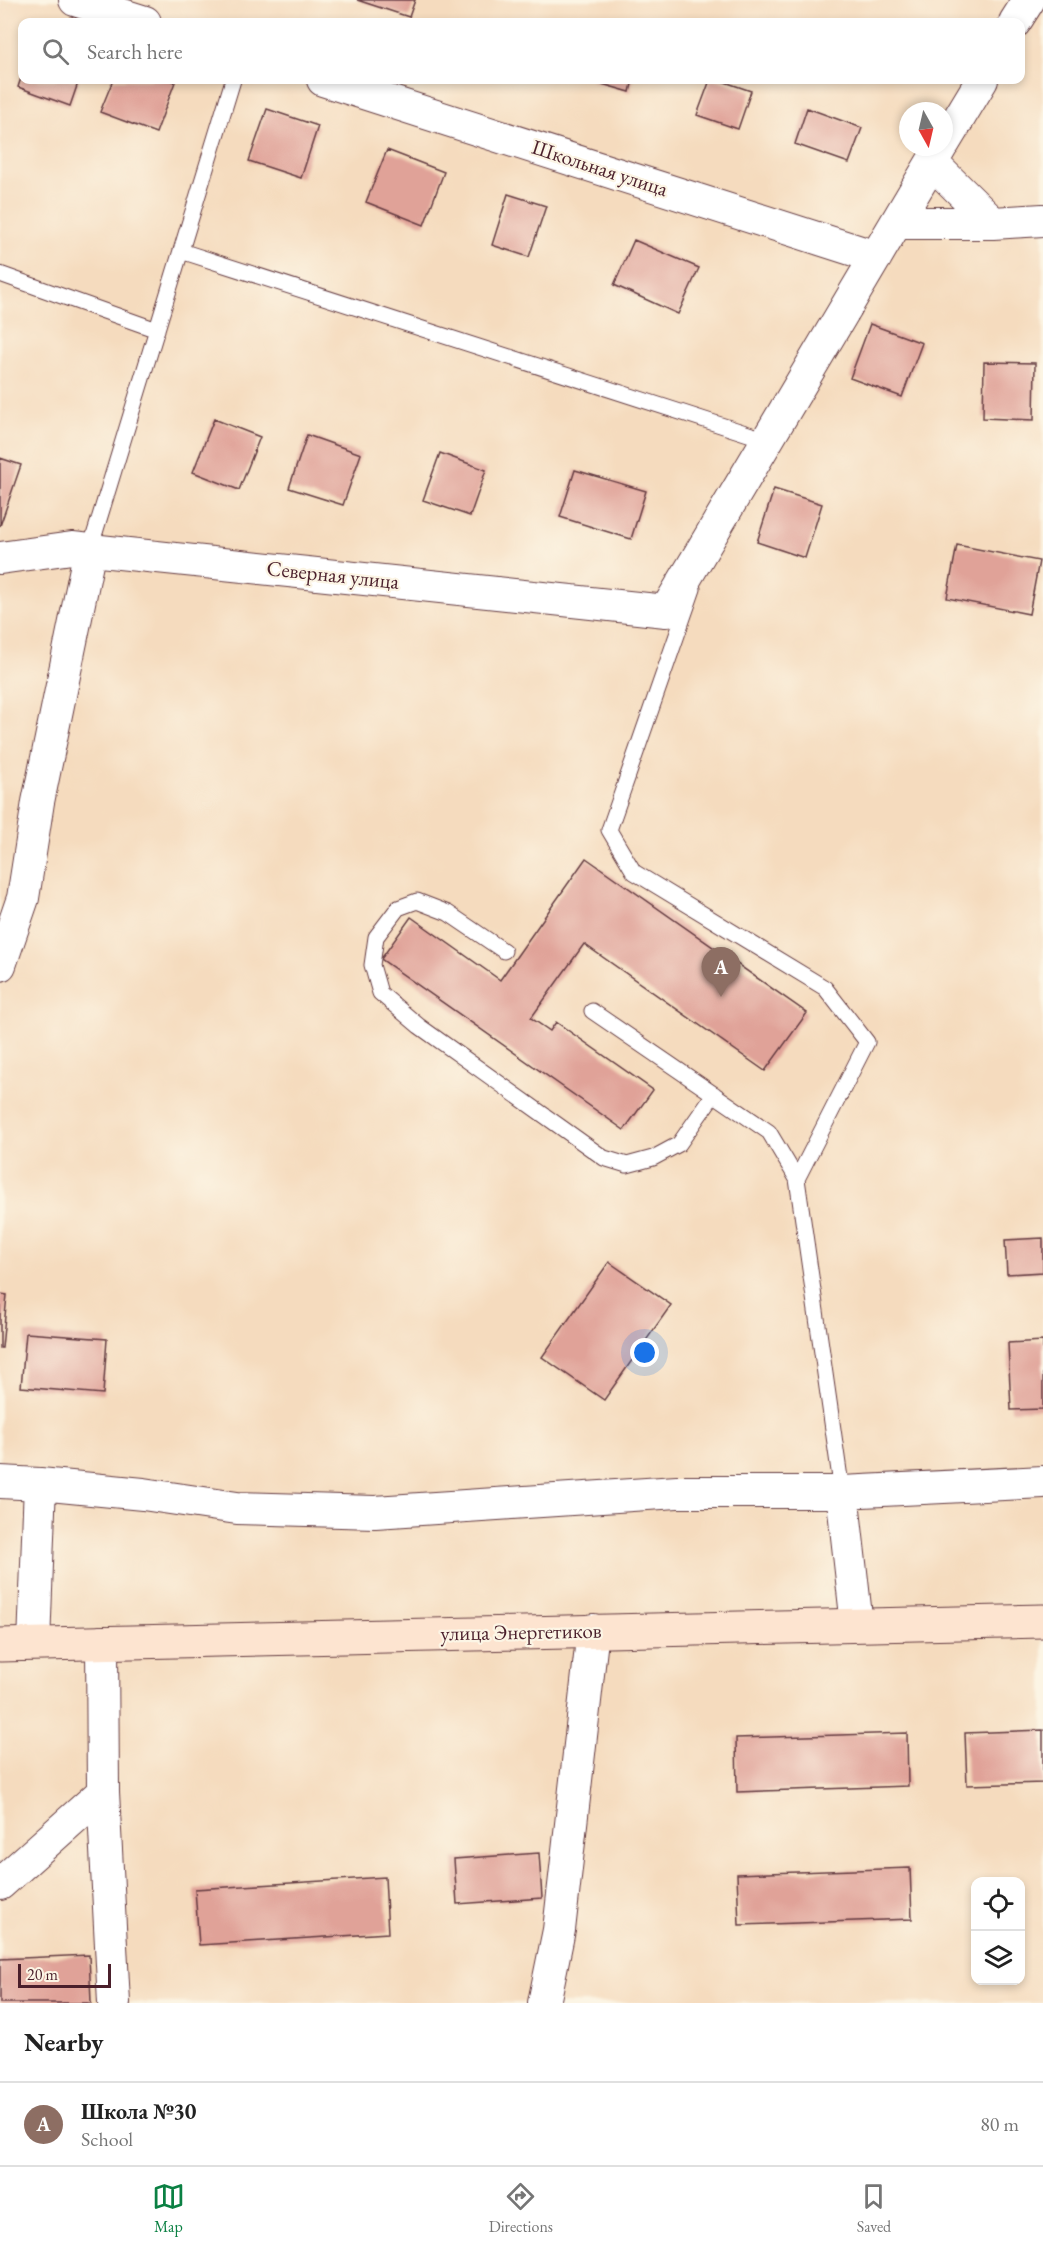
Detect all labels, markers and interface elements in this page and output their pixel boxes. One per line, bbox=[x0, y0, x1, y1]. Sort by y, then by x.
search box bbox=[18, 18, 1025, 84]
icon: search bbox=[39, 35, 72, 68]
text: Search here bbox=[87, 37, 182, 66]
north arrow bbox=[899, 102, 953, 156]
street label: Школьная улица bbox=[529, 133, 672, 202]
street label: Северная улица bbox=[265, 554, 401, 595]
pin: A bbox=[702, 948, 740, 997]
your location bbox=[630, 1338, 659, 1367]
street label: улица Энергетиков bbox=[440, 1617, 602, 1646]
map controls bbox=[971, 1877, 1025, 1985]
button: locate bbox=[971, 1877, 1025, 1931]
button: layers bbox=[971, 1931, 1025, 1985]
scale bar bbox=[18, 1961, 111, 1988]
text: 20 m bbox=[27, 1964, 58, 1985]
text: Nearby bbox=[24, 2025, 104, 2059]
text: Школа №30 bbox=[81, 2097, 196, 2126]
text: A bbox=[36, 2111, 51, 2137]
text: 80 m bbox=[980, 2111, 1019, 2137]
text: School bbox=[81, 2126, 133, 2152]
tab: Map bbox=[152, 2180, 185, 2237]
tab: Directions bbox=[489, 2180, 553, 2237]
tab: Saved bbox=[857, 2180, 891, 2237]

